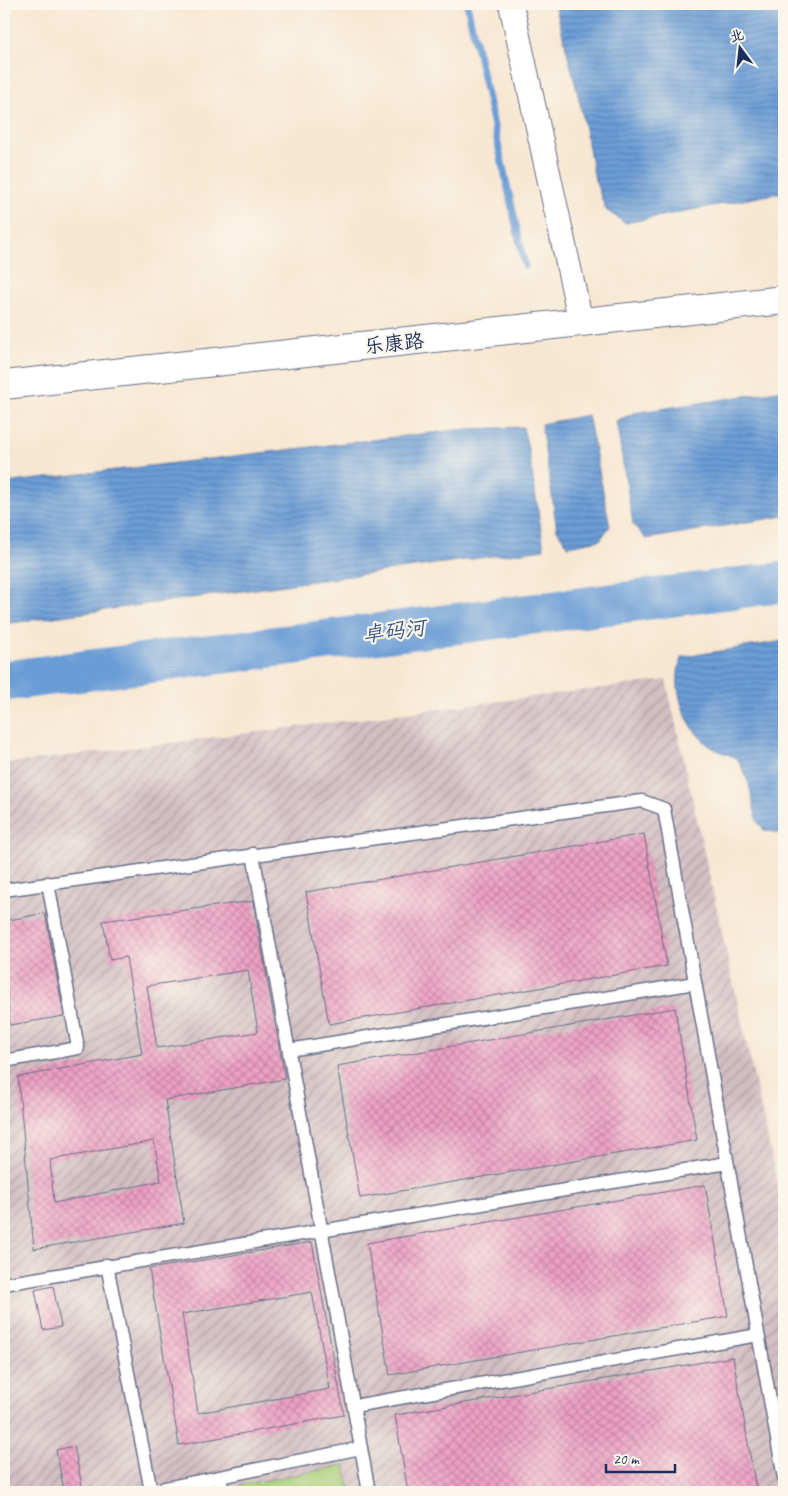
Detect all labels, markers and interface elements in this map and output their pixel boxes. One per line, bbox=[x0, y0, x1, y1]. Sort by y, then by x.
north arrow bbox=[716, 22, 766, 72]
text: 北 bbox=[728, 26, 746, 46]
street label: 乐康路 bbox=[363, 328, 426, 359]
water label: 卓码河 bbox=[361, 614, 430, 648]
scale bar bbox=[606, 1441, 674, 1473]
text: 20 m bbox=[613, 1450, 640, 1469]

